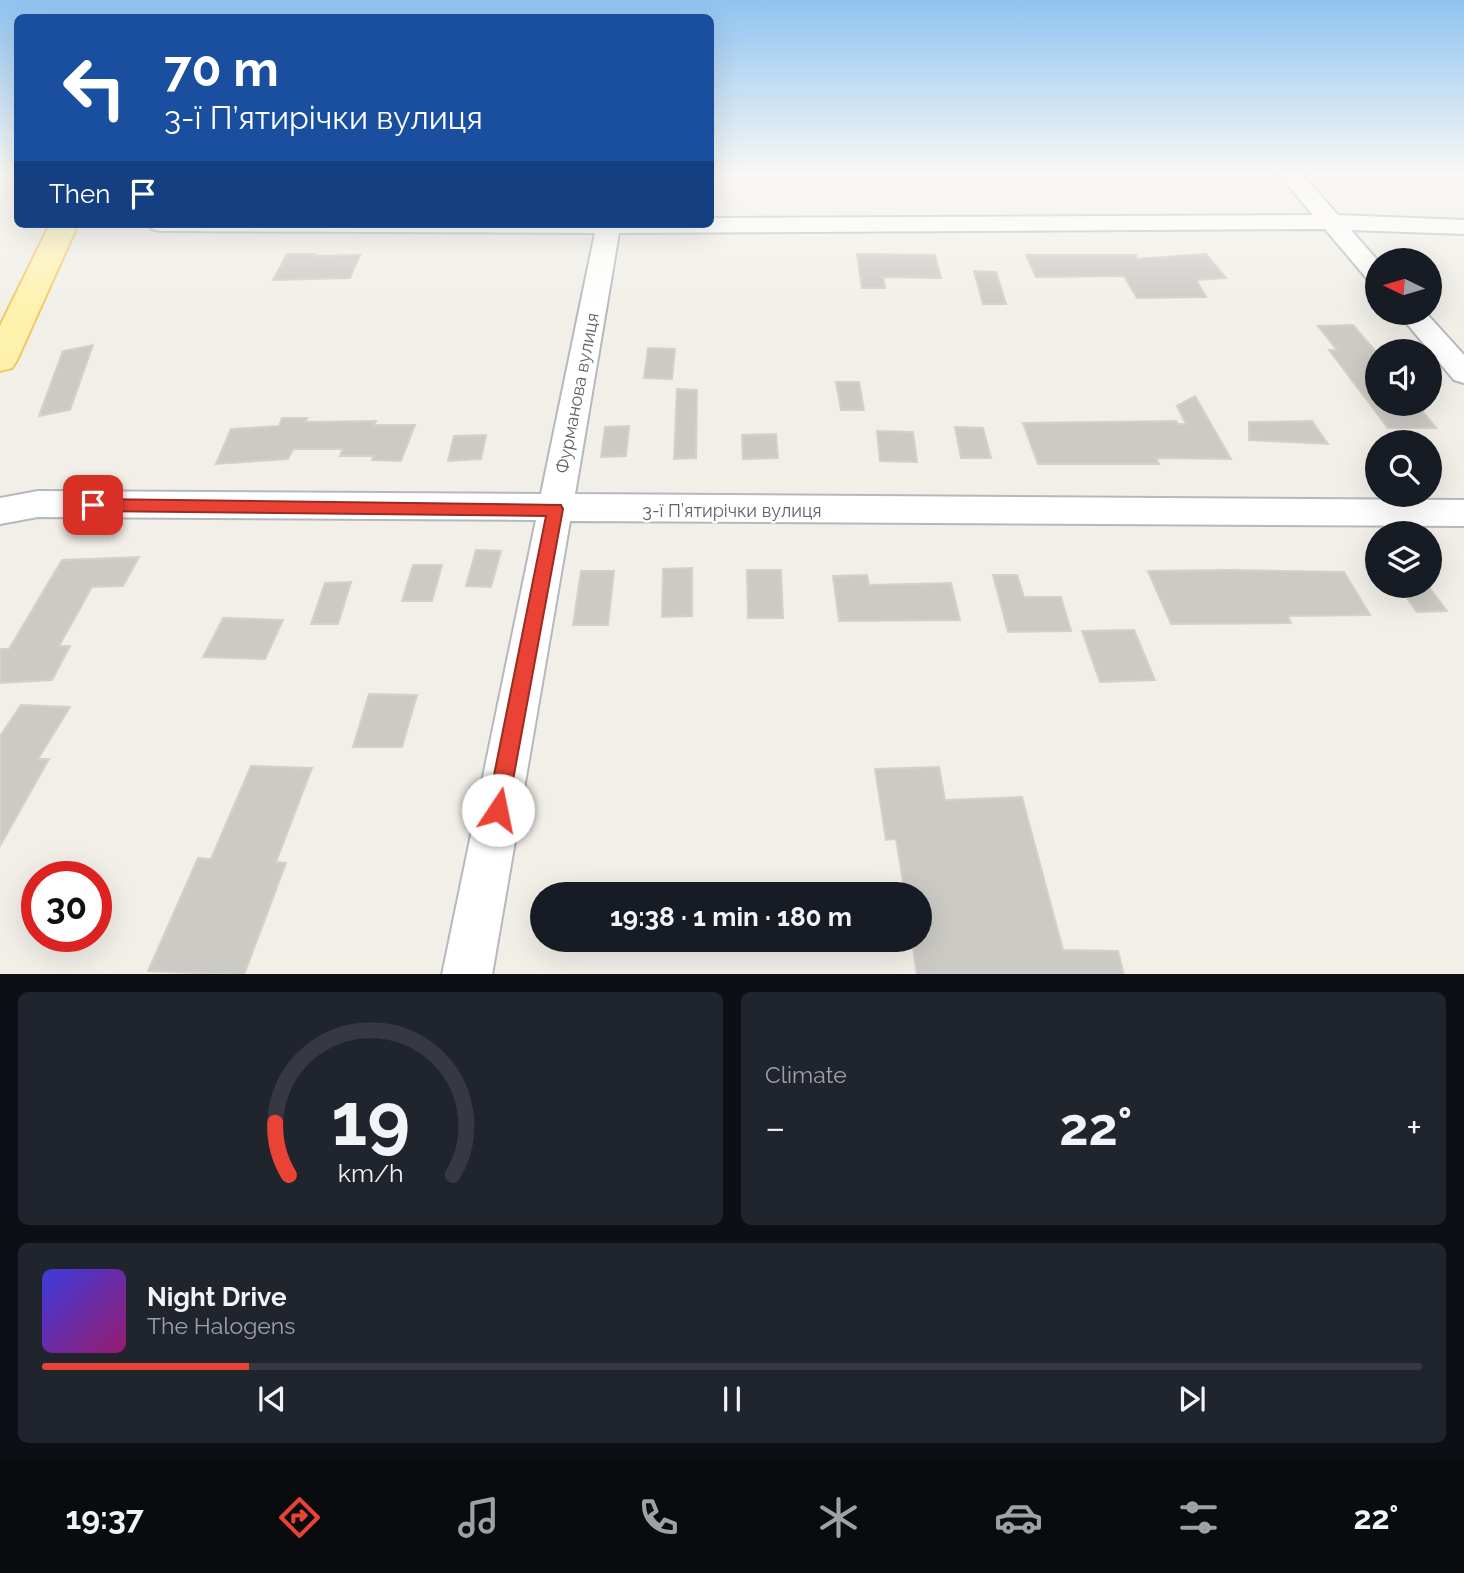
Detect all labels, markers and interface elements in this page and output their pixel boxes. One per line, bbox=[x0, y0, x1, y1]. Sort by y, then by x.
text: 70 m bbox=[164, 40, 279, 97]
icon: left bbox=[49, 42, 140, 133]
text: 3-ї П’ятирічки вулиця bbox=[164, 99, 483, 136]
icon: arrive bbox=[124, 175, 162, 213]
text: Then bbox=[49, 179, 110, 209]
north arrow bbox=[1365, 248, 1442, 326]
map controls bbox=[1365, 248, 1442, 598]
street label: Фурманова вулиця bbox=[551, 311, 603, 475]
button: sound bbox=[1365, 339, 1442, 416]
button: search bbox=[1365, 430, 1442, 507]
pin bbox=[63, 475, 123, 535]
icon: arrive bbox=[74, 486, 112, 524]
street label: 3-ї П’ятирічки вулиця bbox=[642, 500, 822, 521]
button: layers bbox=[1365, 521, 1442, 598]
position arrow bbox=[461, 773, 535, 847]
speed limit sign: 30 bbox=[21, 861, 112, 952]
text: 19:38 · 1 min · 180 m bbox=[610, 902, 852, 932]
text: Climate bbox=[765, 1061, 847, 1088]
text: 19 bbox=[331, 1077, 410, 1162]
text: 22° bbox=[1059, 1096, 1132, 1157]
text: − bbox=[765, 1105, 785, 1150]
text: + bbox=[1406, 1105, 1422, 1150]
text: km/h bbox=[338, 1157, 403, 1187]
text: Night Drive bbox=[147, 1282, 286, 1312]
text: The Halogens bbox=[147, 1312, 295, 1339]
icon: previous bbox=[253, 1380, 291, 1418]
icon: pause bbox=[713, 1380, 751, 1418]
icon: next bbox=[1173, 1380, 1211, 1418]
icon: directions bbox=[275, 1493, 324, 1542]
icon: music bbox=[454, 1493, 503, 1542]
icon: phone bbox=[634, 1493, 683, 1542]
icon: climate bbox=[814, 1493, 863, 1542]
icon: car bbox=[994, 1493, 1043, 1542]
icon: filters bbox=[1174, 1493, 1223, 1542]
text: 19:37 bbox=[65, 1499, 144, 1536]
text: 22° bbox=[1353, 1499, 1399, 1536]

